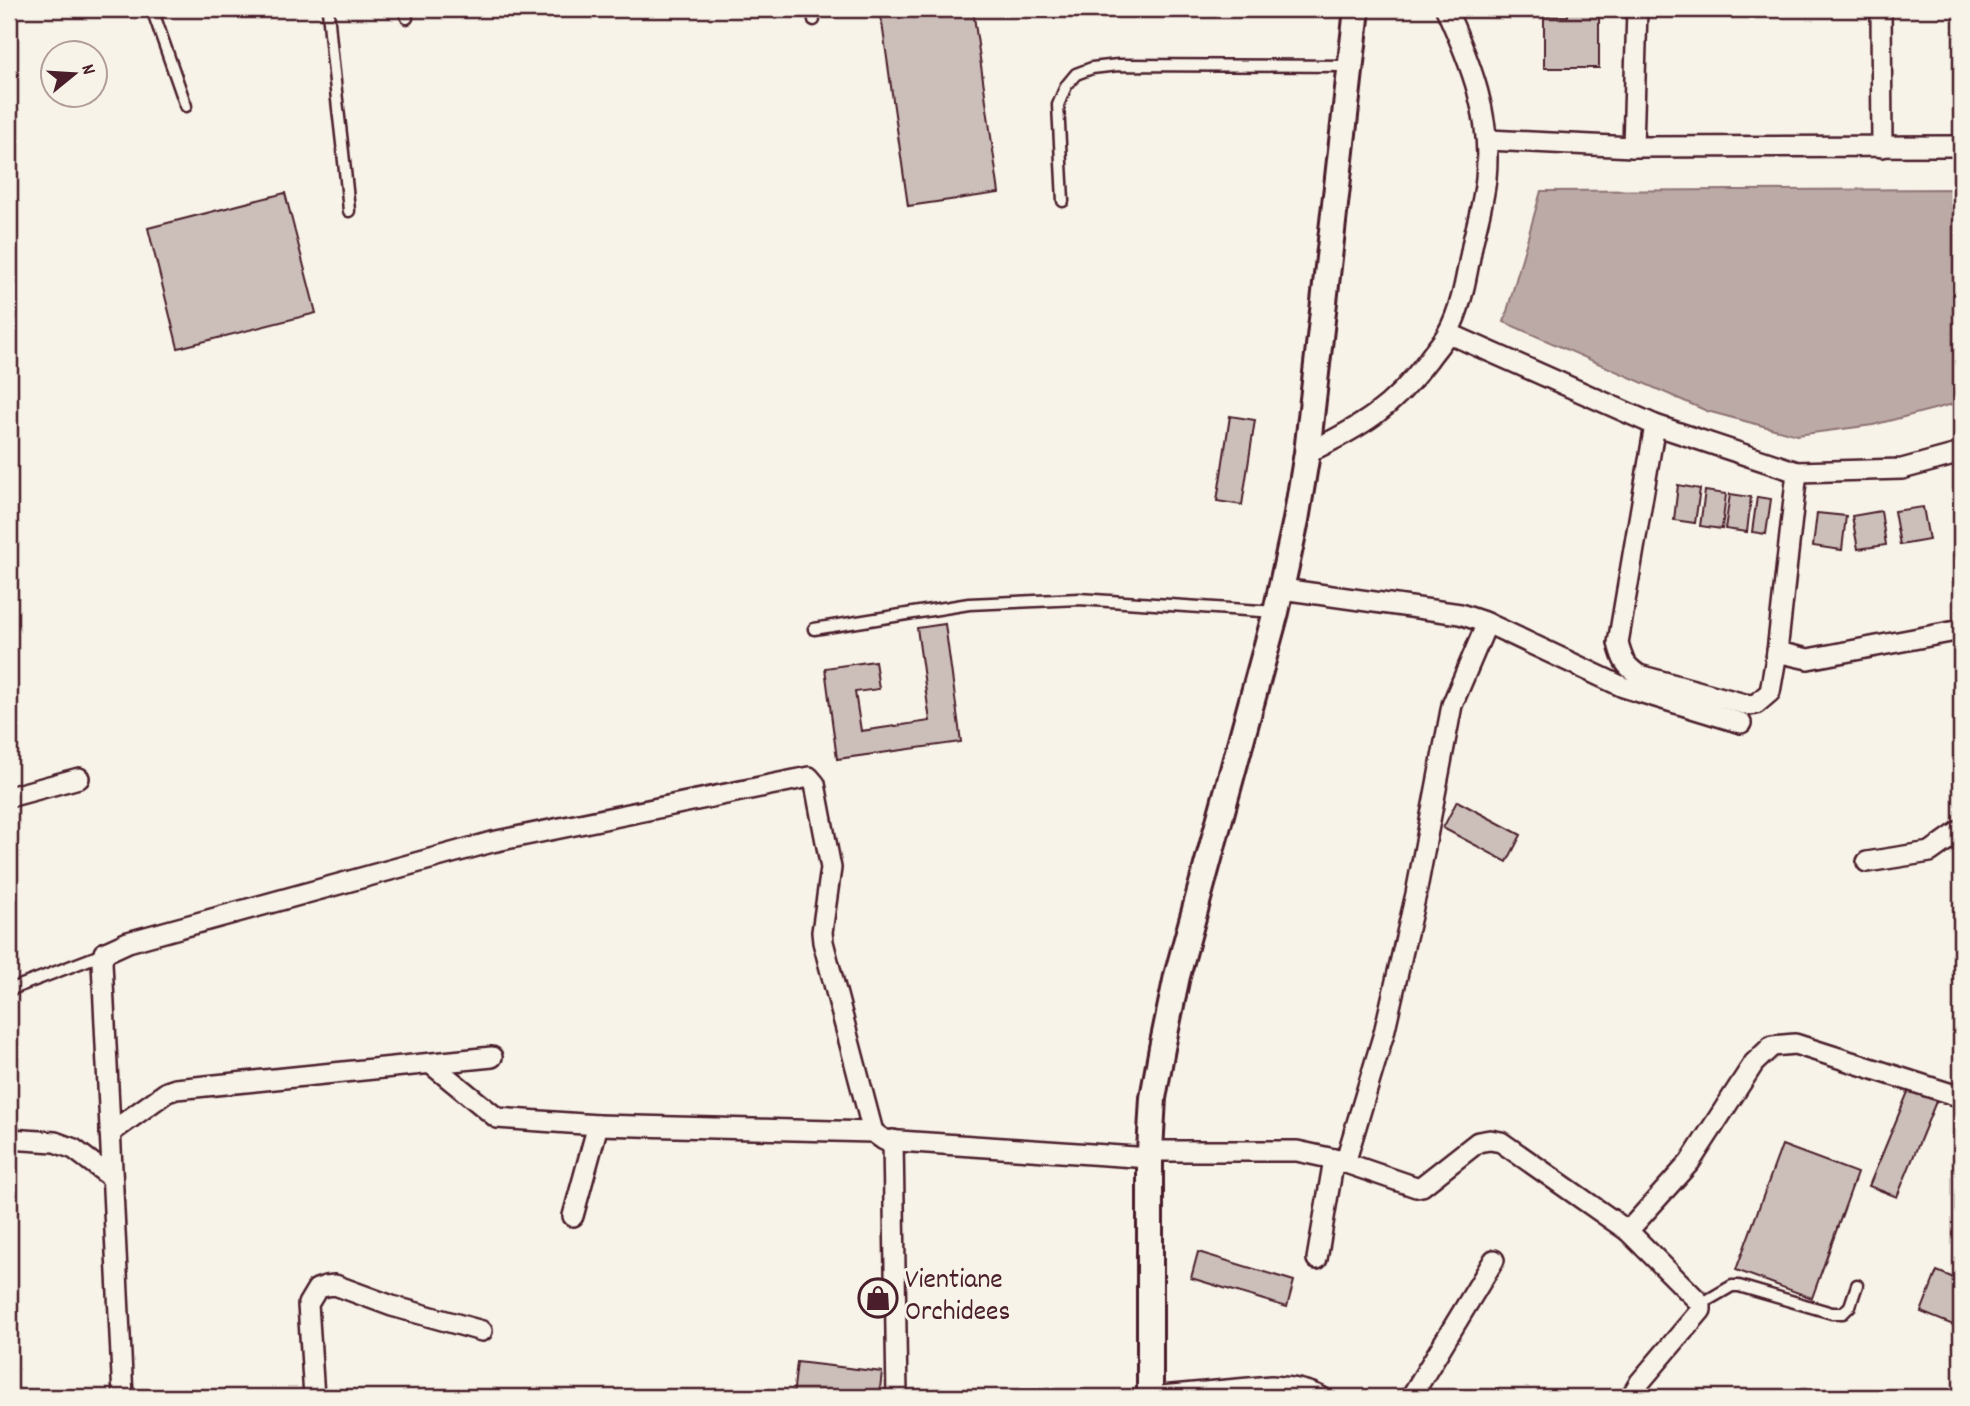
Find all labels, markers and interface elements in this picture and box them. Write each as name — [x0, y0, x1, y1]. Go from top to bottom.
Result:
north arrow — [38, 38, 108, 108]
text: N — [73, 61, 101, 78]
place label: Vientiane Orchidees — [905, 1262, 1010, 1334]
shop icon: Vientiane Orchidees — [857, 1277, 899, 1319]

